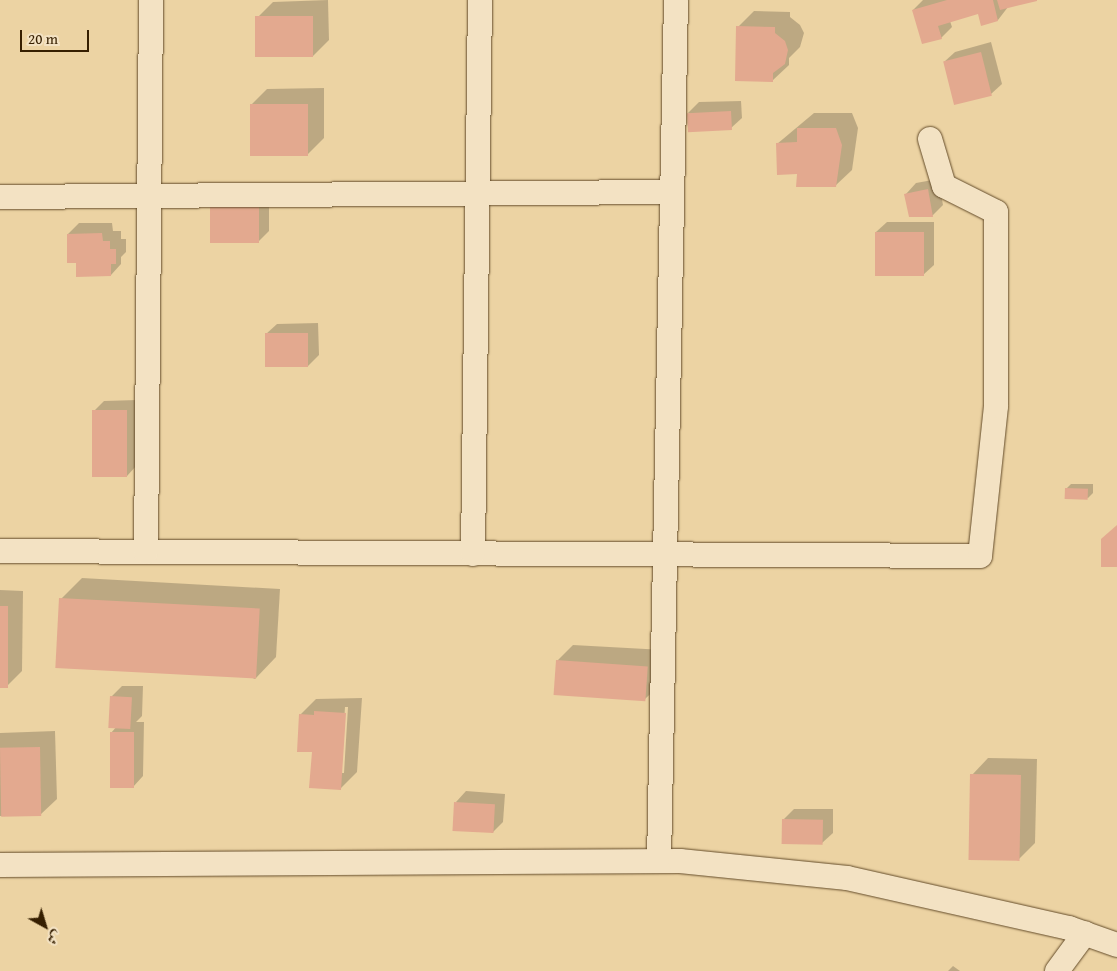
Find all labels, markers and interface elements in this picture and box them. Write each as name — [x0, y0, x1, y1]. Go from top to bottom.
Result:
scale bar — [22, 20, 91, 52]
text: 20 m — [28, 28, 58, 49]
north arrow — [20, 901, 70, 951]
text: ش — [43, 926, 66, 950]

